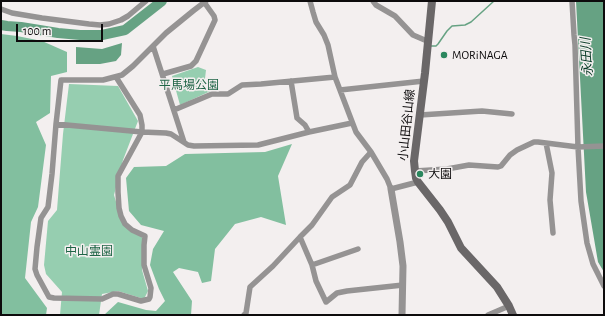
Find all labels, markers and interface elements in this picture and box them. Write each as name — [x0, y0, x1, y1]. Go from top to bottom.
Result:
scale bar — [18, 16, 105, 42]
text: 100 m — [23, 25, 51, 37]
water label: 永田川 — [578, 37, 596, 77]
place label: MORiNAGA — [452, 48, 508, 62]
marker: MORiNAGA — [439, 50, 449, 60]
park label: 平馬場公園 — [159, 78, 219, 92]
street label: 小山田谷山線 — [396, 88, 418, 162]
place label: 大園 — [428, 167, 452, 181]
marker: 大園 — [415, 169, 425, 179]
park label: 中山霊園 — [65, 244, 113, 258]

